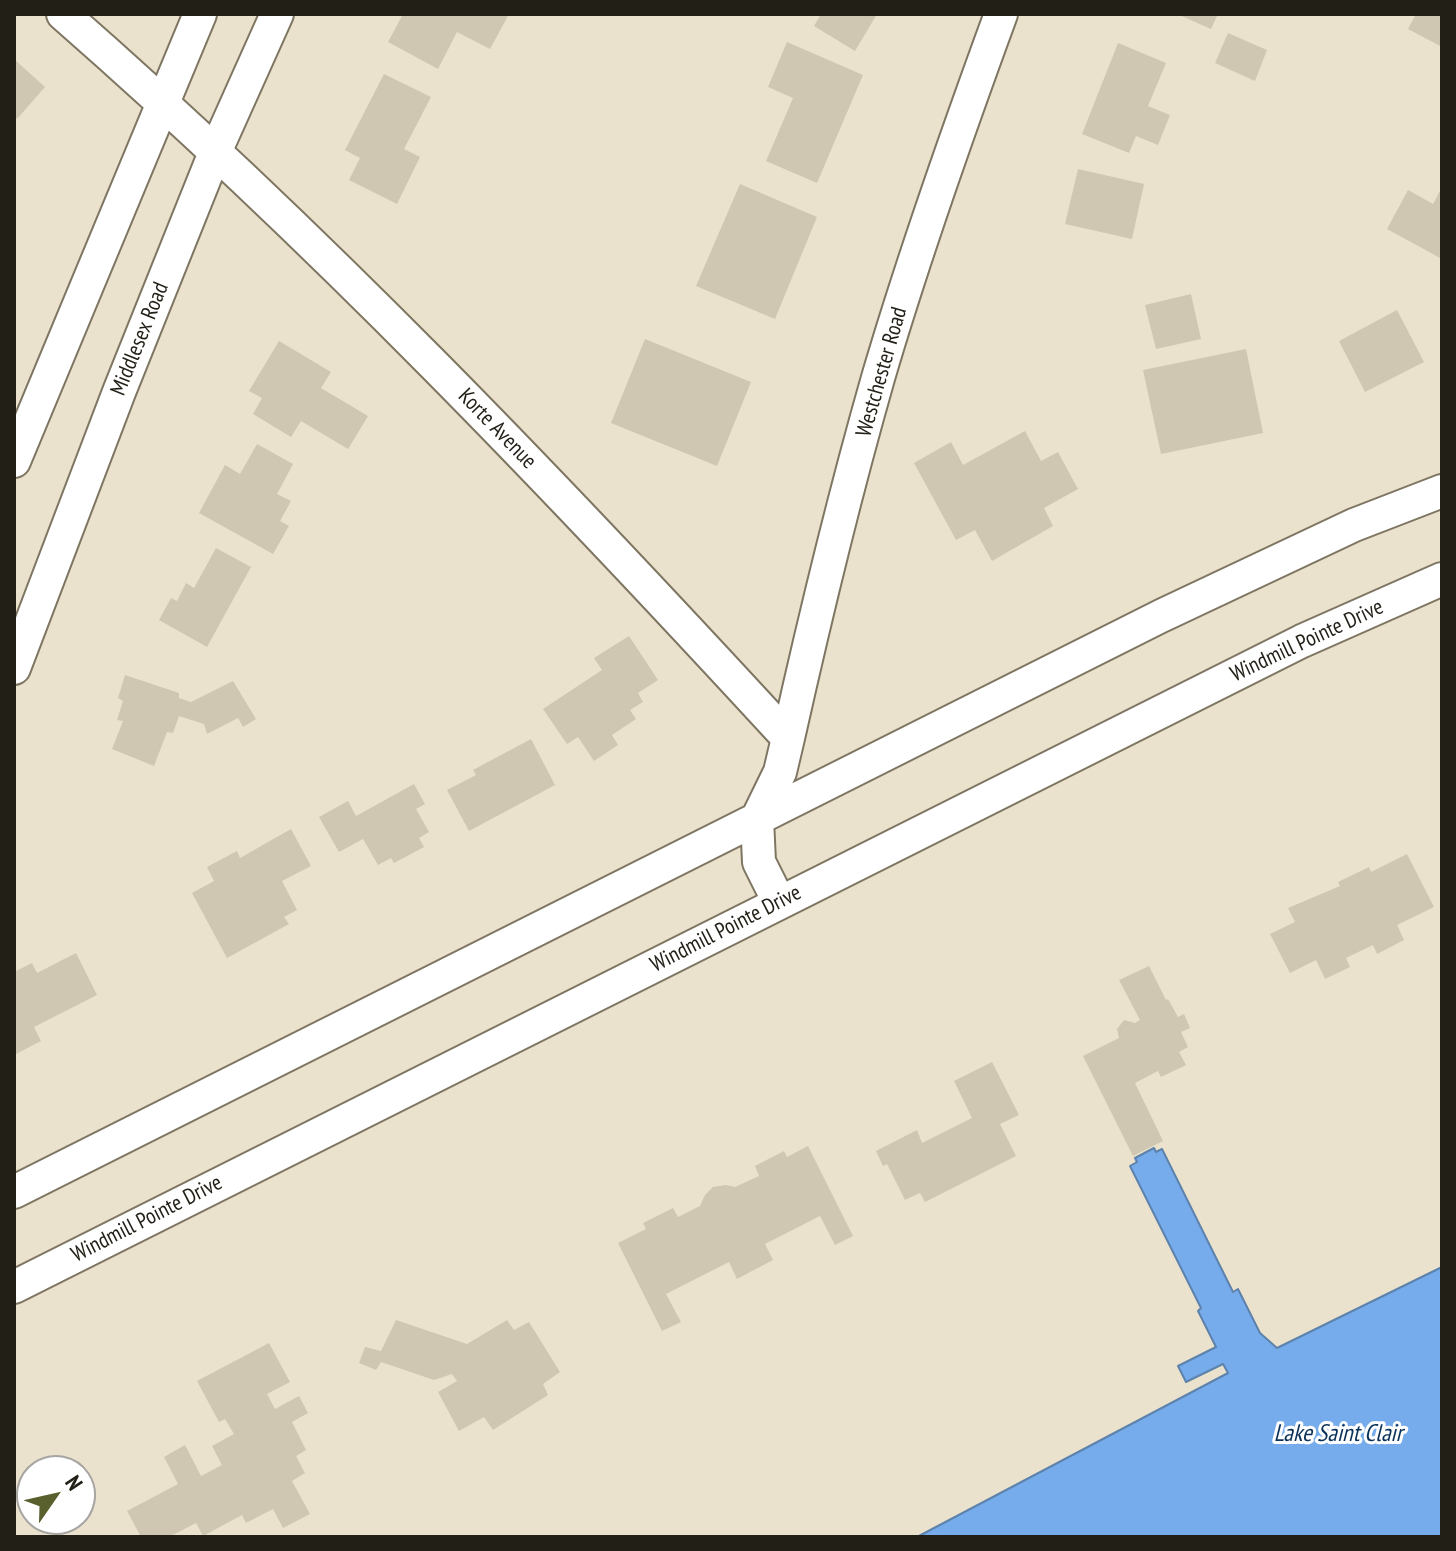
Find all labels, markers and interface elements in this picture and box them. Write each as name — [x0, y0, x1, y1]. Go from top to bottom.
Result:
street label: Middlesex Road — [105, 279, 175, 399]
street label: Westchester Road — [851, 304, 913, 440]
street label: Korte Avenue — [452, 383, 542, 475]
street label: Windmill Pointe Drive — [1226, 594, 1388, 688]
street label: Windmill Pointe Drive — [646, 880, 806, 978]
street label: Windmill Pointe Drive — [67, 1170, 227, 1268]
water label: Lake Saint Clair — [1274, 1420, 1402, 1448]
north arrow — [16, 1455, 96, 1535]
text: N — [59, 1470, 89, 1495]

